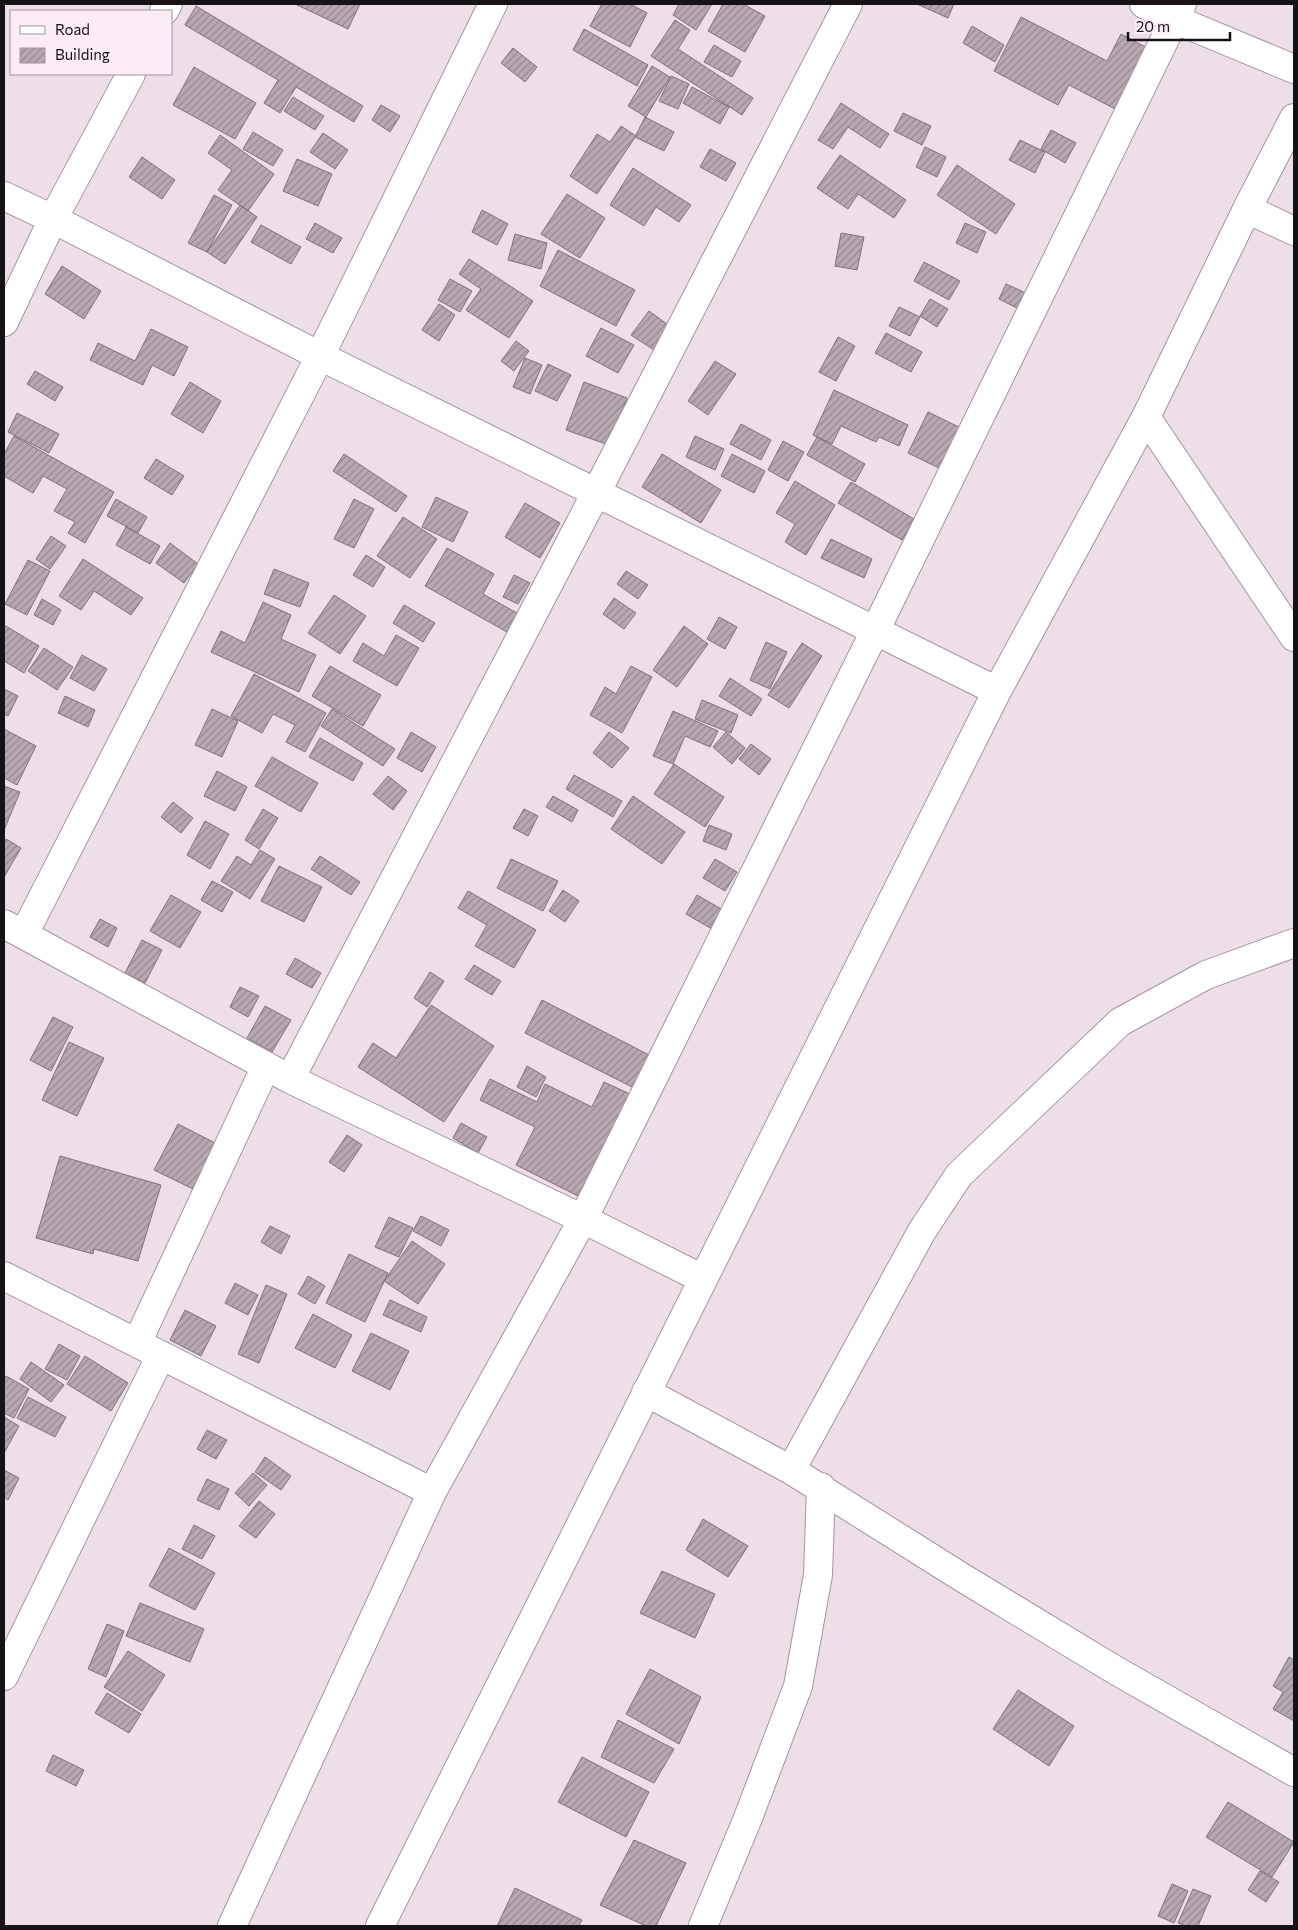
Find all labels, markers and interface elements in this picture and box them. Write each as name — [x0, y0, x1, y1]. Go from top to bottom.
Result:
legend — [10, 10, 172, 75]
scale bar — [1128, 10, 1230, 42]
text: 20 m — [1136, 17, 1170, 35]
text: Road — [55, 20, 90, 38]
text: Building — [55, 45, 110, 63]

